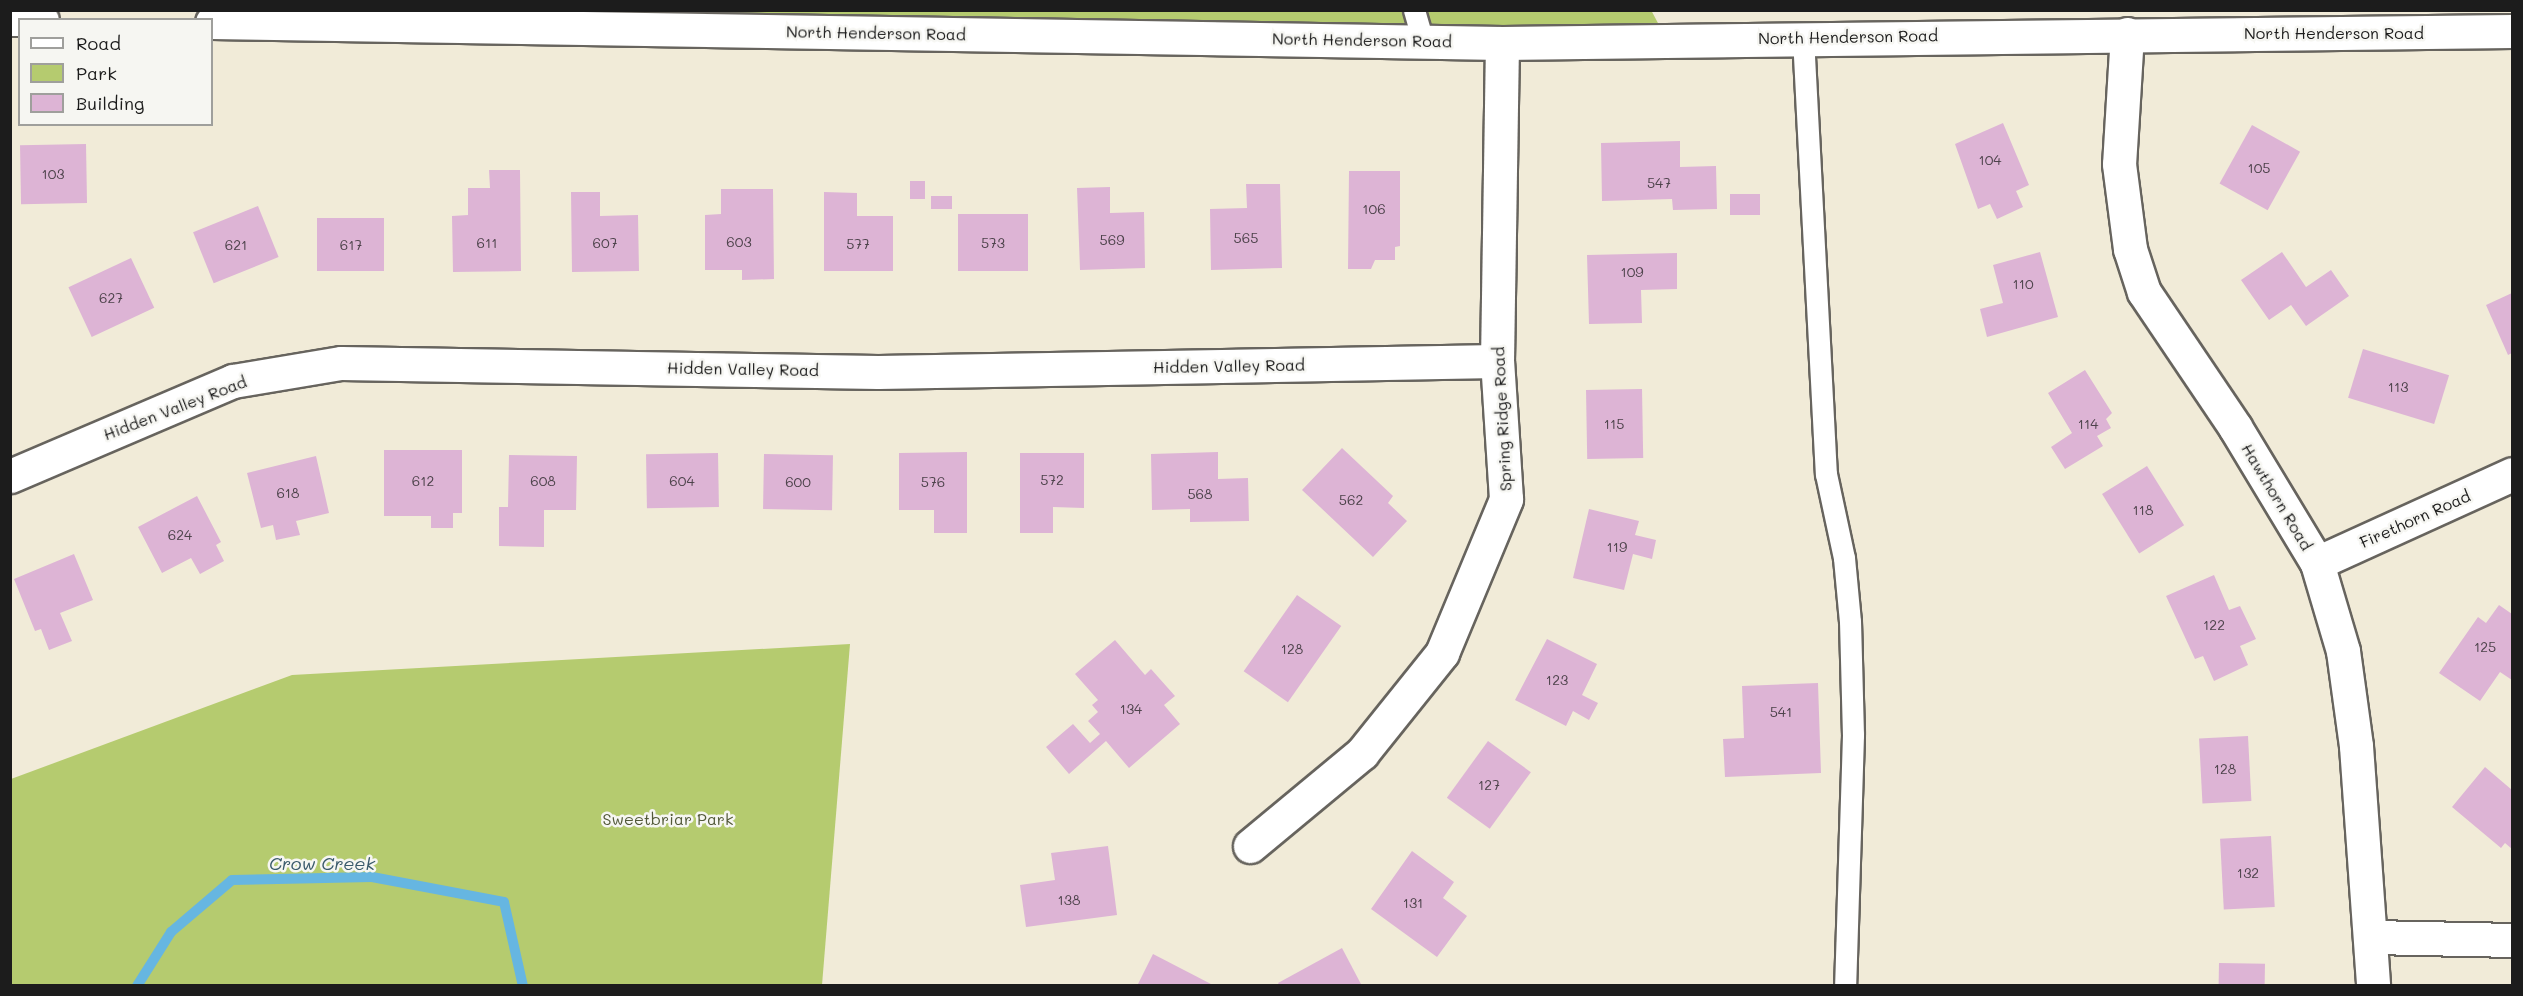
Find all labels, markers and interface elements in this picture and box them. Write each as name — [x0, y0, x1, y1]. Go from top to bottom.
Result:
legend — [18, 18, 213, 126]
street label: North Henderson Road — [786, 22, 966, 44]
street label: North Henderson Road — [2244, 23, 2424, 43]
street label: North Henderson Road — [1758, 26, 1938, 48]
street label: North Henderson Road — [1272, 29, 1452, 51]
text: Road — [76, 31, 121, 55]
text: Park — [76, 61, 117, 85]
text: Building — [76, 91, 144, 115]
house number: 104 — [1978, 152, 2002, 168]
house number: 105 — [2247, 160, 2271, 176]
house number: 103 — [41, 166, 65, 182]
house number: 547 — [1647, 175, 1671, 191]
house number: 106 — [1362, 201, 1386, 217]
house number: 565 — [1234, 230, 1258, 246]
house number: 569 — [1100, 232, 1124, 248]
house number: 603 — [726, 234, 752, 250]
house number: 611 — [477, 235, 497, 251]
house number: 607 — [593, 235, 617, 251]
house number: 573 — [981, 235, 1005, 251]
house number: 577 — [846, 236, 870, 252]
house number: 621 — [225, 237, 247, 253]
house number: 617 — [340, 237, 362, 253]
house number: 109 — [1620, 264, 1644, 280]
house number: 110 — [2012, 276, 2034, 292]
house number: 627 — [99, 290, 123, 306]
street label: Spring Ridge Road — [1489, 346, 1515, 492]
street label: Hidden Valley Road — [1153, 355, 1305, 377]
street label: Hidden Valley Road — [667, 358, 819, 380]
street label: Hidden Valley Road — [101, 372, 249, 444]
house number: 113 — [2388, 379, 2408, 395]
house number: 115 — [1604, 416, 1624, 432]
house number: 114 — [2078, 416, 2098, 432]
street label: Hawthorn Road — [2238, 440, 2316, 554]
house number: 572 — [1040, 472, 1064, 488]
house number: 612 — [412, 473, 434, 489]
house number: 608 — [530, 473, 556, 489]
house number: 604 — [669, 473, 695, 489]
house number: 600 — [785, 474, 811, 490]
house number: 576 — [921, 474, 945, 490]
house number: 618 — [276, 485, 300, 501]
house number: 568 — [1187, 486, 1213, 502]
street label: Firethorn Road — [2357, 486, 2473, 552]
house number: 562 — [1339, 492, 1363, 508]
house number: 118 — [2133, 502, 2153, 518]
house number: 624 — [168, 527, 192, 543]
house number: 119 — [1607, 539, 1627, 555]
house number: 122 — [2203, 617, 2225, 633]
house number: 125 — [2474, 639, 2496, 655]
house number: 128 — [1281, 641, 1303, 657]
house number: 123 — [1546, 672, 1568, 688]
house number: 134 — [1120, 701, 1142, 717]
house number: 541 — [1770, 704, 1792, 720]
house number: 128 — [2214, 761, 2236, 777]
house number: 127 — [1478, 777, 1500, 793]
park label: Sweetbriar Park — [603, 809, 733, 829]
water label: Crow Creek — [269, 852, 375, 874]
house number: 132 — [2237, 865, 2259, 881]
house number: 138 — [1058, 892, 1080, 908]
house number: 131 — [1403, 895, 1423, 911]

